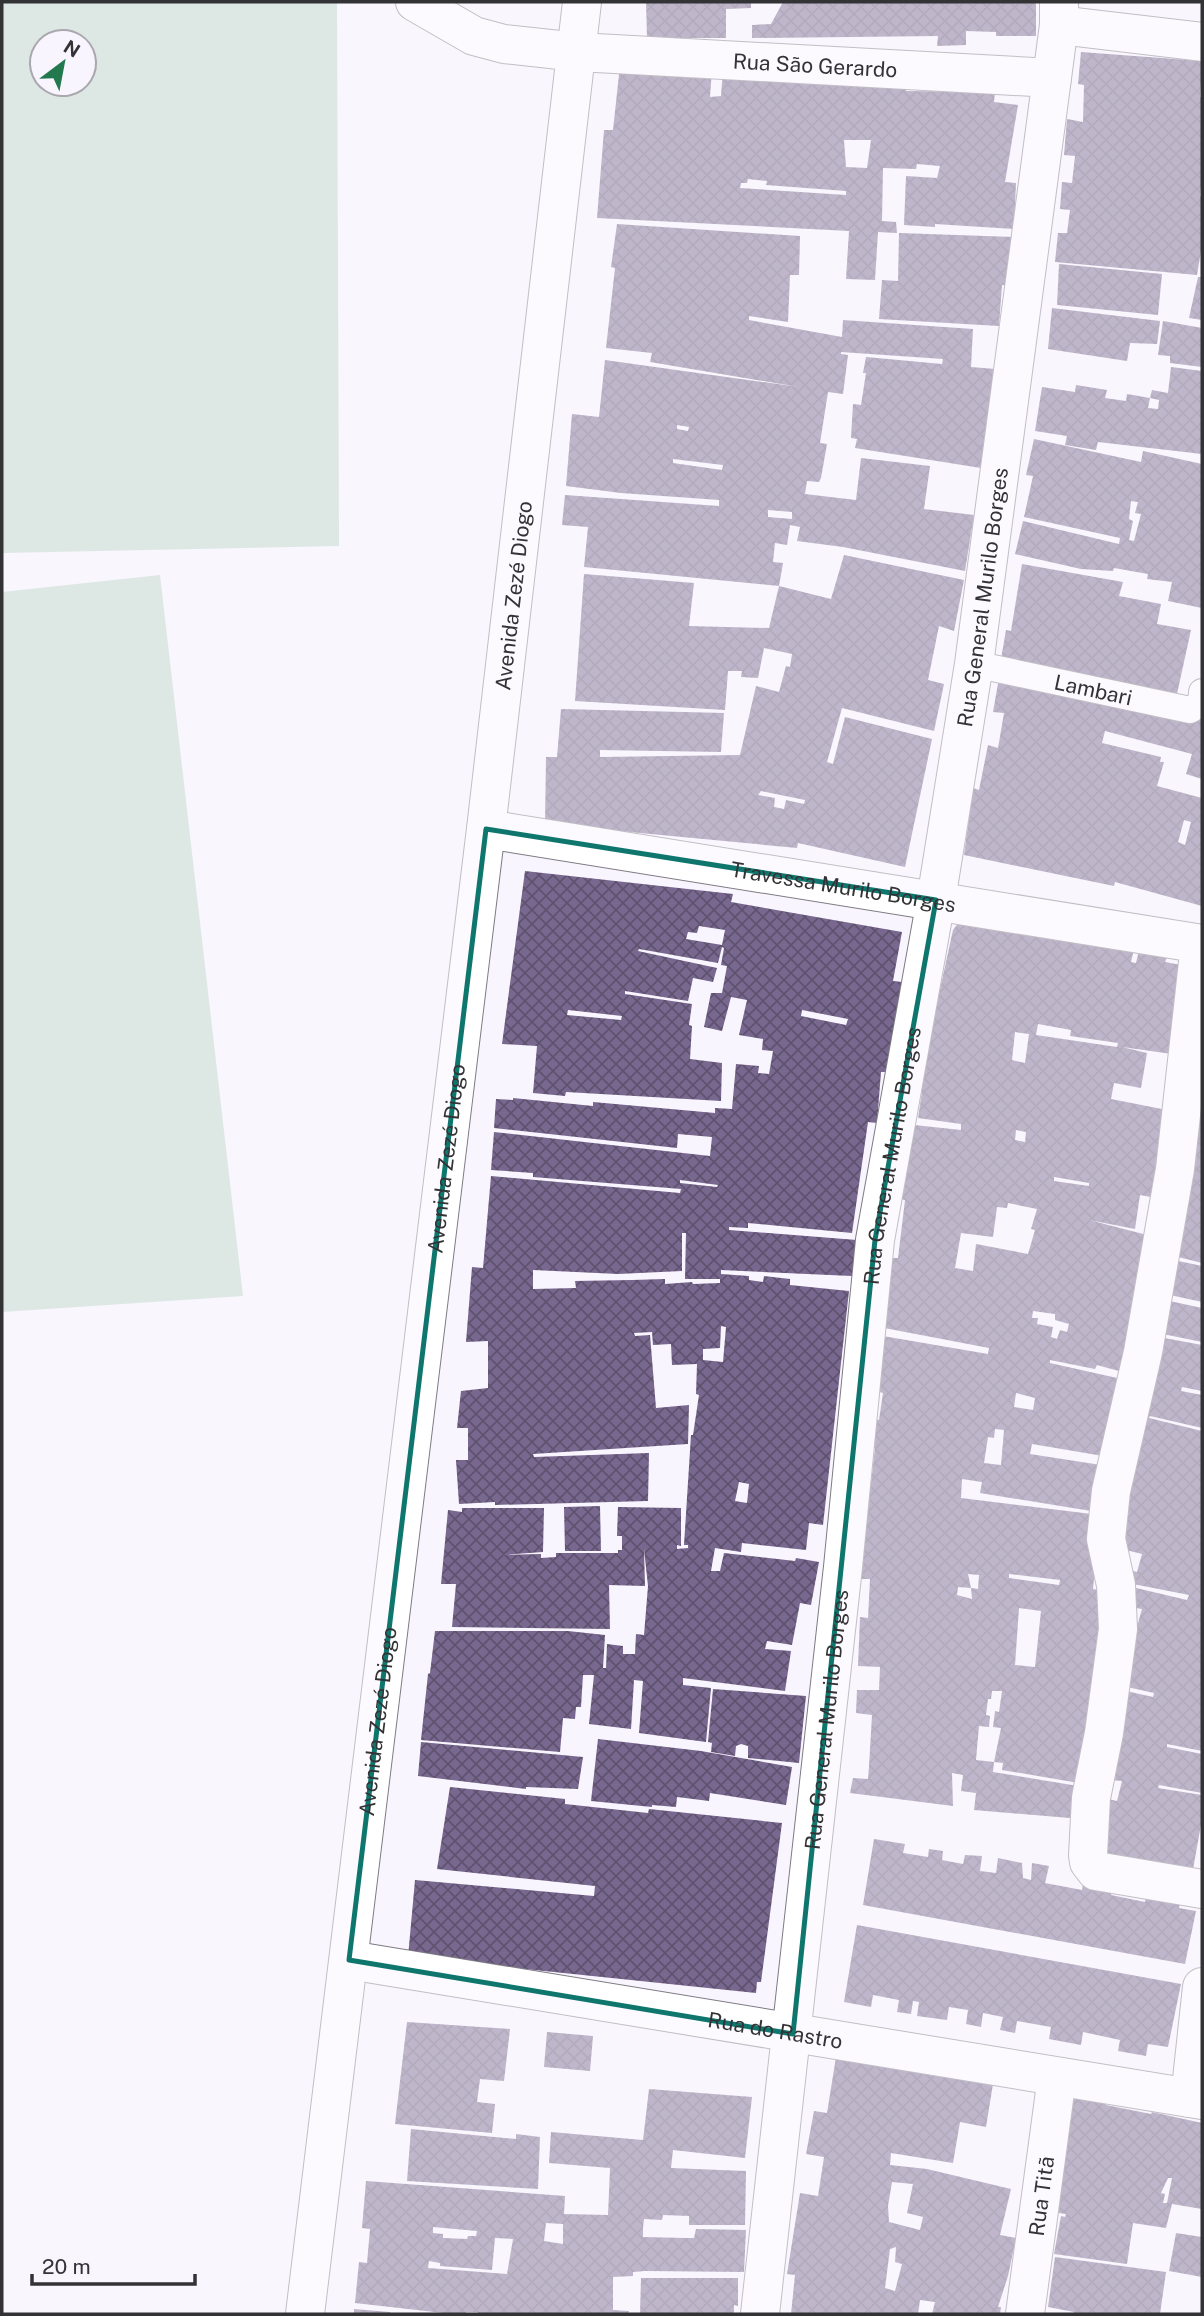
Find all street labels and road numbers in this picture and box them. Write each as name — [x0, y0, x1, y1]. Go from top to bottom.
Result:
street label: Rua São Gerardo — [732, 48, 898, 82]
street label: Rua General Murilo Borges — [952, 466, 1013, 729]
street label: Avenida Zezé Diogo — [490, 500, 536, 692]
street label: Lambari — [1052, 669, 1135, 710]
street label: Travessa Murilo Borges — [729, 856, 958, 917]
street label: Rua General Murilo Borges — [858, 1025, 926, 1286]
street label: Avenida Zezé Diogo — [422, 1063, 470, 1255]
street label: Rua General Murilo Borges — [799, 1588, 853, 1851]
street label: Avenida Zezé Diogo — [353, 1625, 401, 1817]
street label: Rua do Rastro — [706, 2007, 844, 2053]
street label: Rua Titã — [1023, 2155, 1059, 2238]

